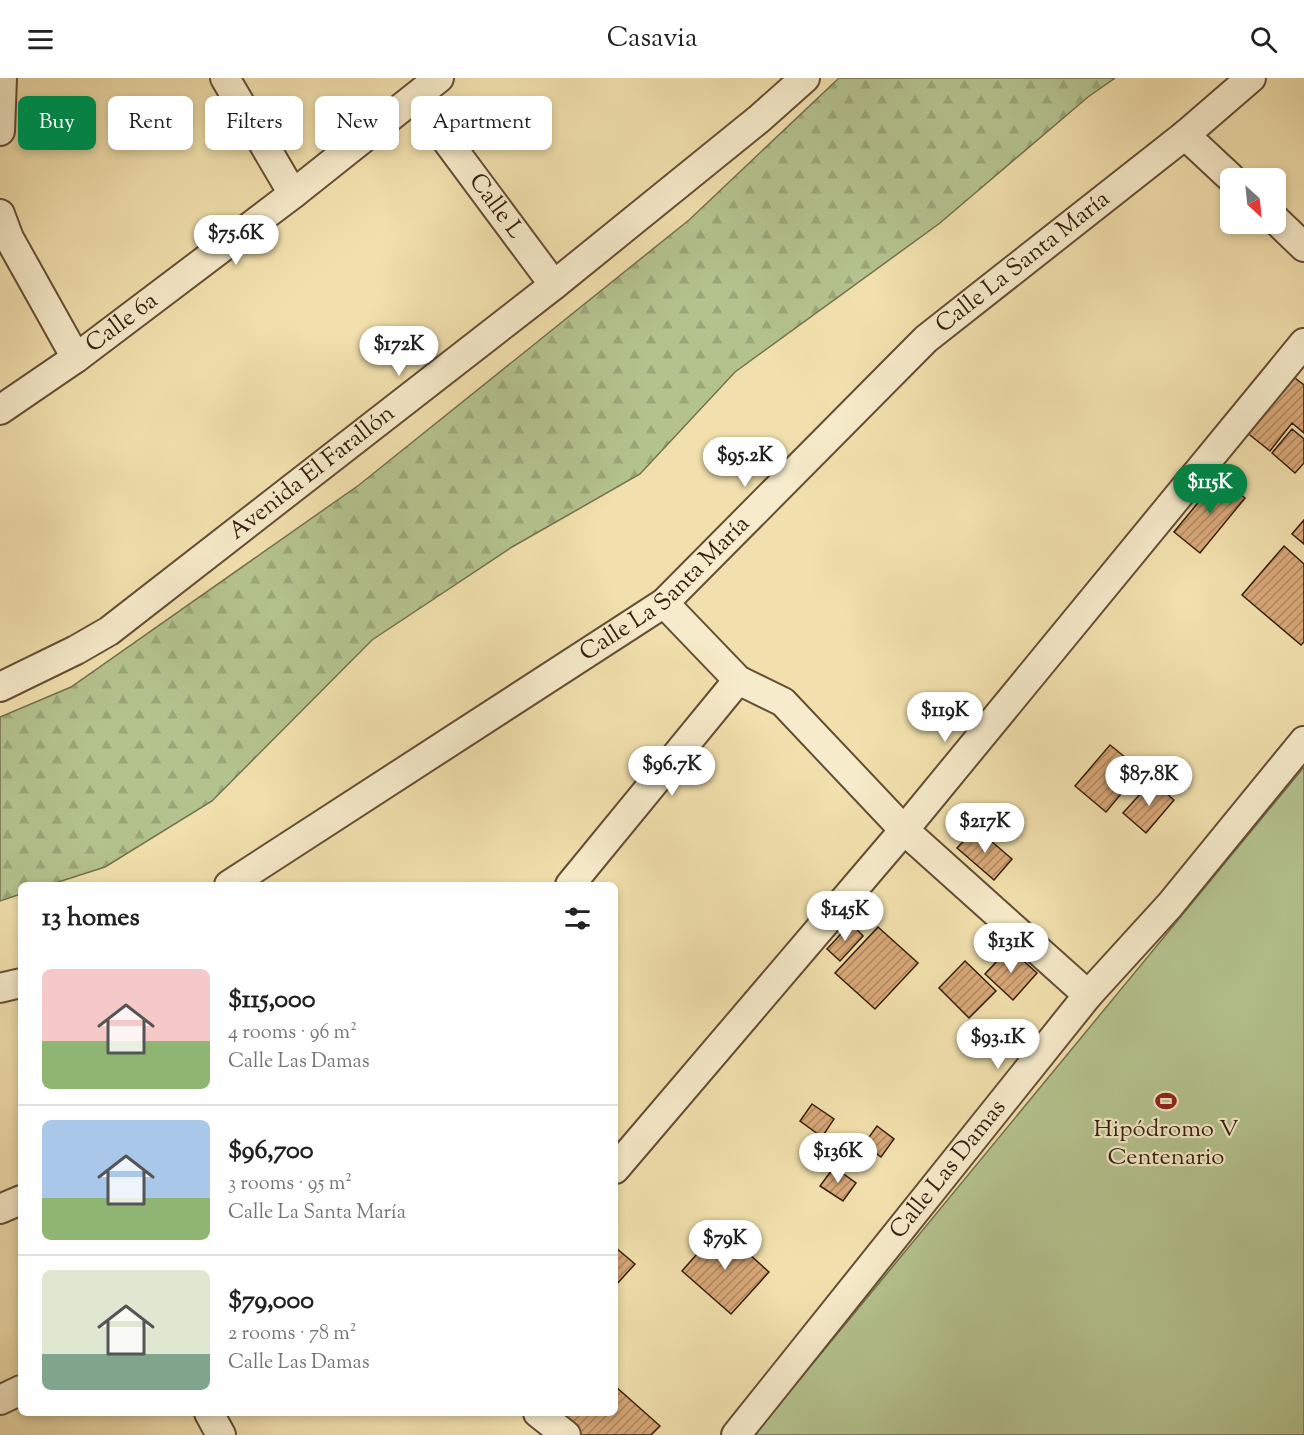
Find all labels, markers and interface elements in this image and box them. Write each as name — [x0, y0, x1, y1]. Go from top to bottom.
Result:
text: Casavia — [607, 20, 697, 59]
icon: menu — [24, 23, 57, 56]
icon: search — [1247, 23, 1280, 56]
chip: Buy — [18, 96, 96, 150]
chip: Rent — [108, 96, 193, 150]
chip: Filters — [205, 96, 303, 150]
chip: New — [315, 96, 399, 150]
chip: Apartment — [411, 96, 552, 150]
street label: Calle L — [460, 166, 531, 246]
north arrow — [1220, 168, 1286, 234]
map controls — [1220, 168, 1286, 234]
street label: Calle La Santa María — [929, 183, 1118, 342]
pin: $75.6K — [187, 215, 285, 266]
text: $75.6K — [208, 220, 264, 249]
street label: Calle 6a — [79, 285, 165, 362]
pin: $172K — [357, 326, 441, 377]
text: $172K — [373, 331, 425, 360]
street label: Avenida El Farallón — [222, 397, 403, 549]
pin: $95.2K — [696, 437, 794, 488]
text: $95.2K — [717, 442, 773, 471]
pin: $115K — [1168, 464, 1252, 515]
text: $115K — [1187, 469, 1233, 498]
street label: Calle La Santa María — [573, 508, 758, 670]
pin: $119K — [903, 692, 987, 743]
text: $119K — [921, 697, 969, 726]
pin: $96.7K — [623, 746, 721, 797]
text: $96.7K — [642, 751, 702, 780]
pin: $87.8K — [1100, 756, 1198, 807]
text: $87.8K — [1119, 761, 1179, 790]
pin: $217K — [943, 803, 1027, 854]
text: $217K — [959, 808, 1011, 837]
pin: $145K — [803, 891, 887, 942]
text: $145K — [821, 896, 869, 925]
text: 13 homes — [42, 900, 140, 937]
icon: filters — [561, 902, 594, 935]
pin: $131K — [969, 923, 1053, 974]
text: $131K — [988, 928, 1034, 957]
text: $115,000 — [228, 982, 315, 1019]
icon: home — [90, 993, 162, 1065]
text: 4 rooms · 96 m² — [228, 1019, 357, 1048]
pin: $93.1K — [949, 1019, 1047, 1070]
text: $93.1K — [971, 1024, 1025, 1053]
text: Calle Las Damas — [228, 1048, 370, 1077]
sports icon: Hipódromo V Centenario — [1154, 1089, 1178, 1113]
street label: Calle Las Damas — [882, 1092, 1015, 1247]
place label: Hipódromo V Centenario — [1094, 1113, 1238, 1175]
text: $96,700 — [228, 1133, 313, 1170]
pin: $136K — [796, 1133, 880, 1184]
text: $136K — [813, 1138, 863, 1167]
icon: home — [90, 1144, 162, 1216]
text: 3 rooms · 95 m² — [228, 1170, 352, 1199]
text: Calle La Santa María — [228, 1199, 406, 1228]
pin: $79K — [689, 1220, 761, 1271]
text: $79K — [703, 1225, 747, 1254]
text: $79,000 — [228, 1283, 314, 1320]
icon: home — [90, 1294, 162, 1366]
text: 2 rooms · 78 m² — [228, 1320, 357, 1349]
text: Calle Las Damas — [228, 1349, 370, 1378]

